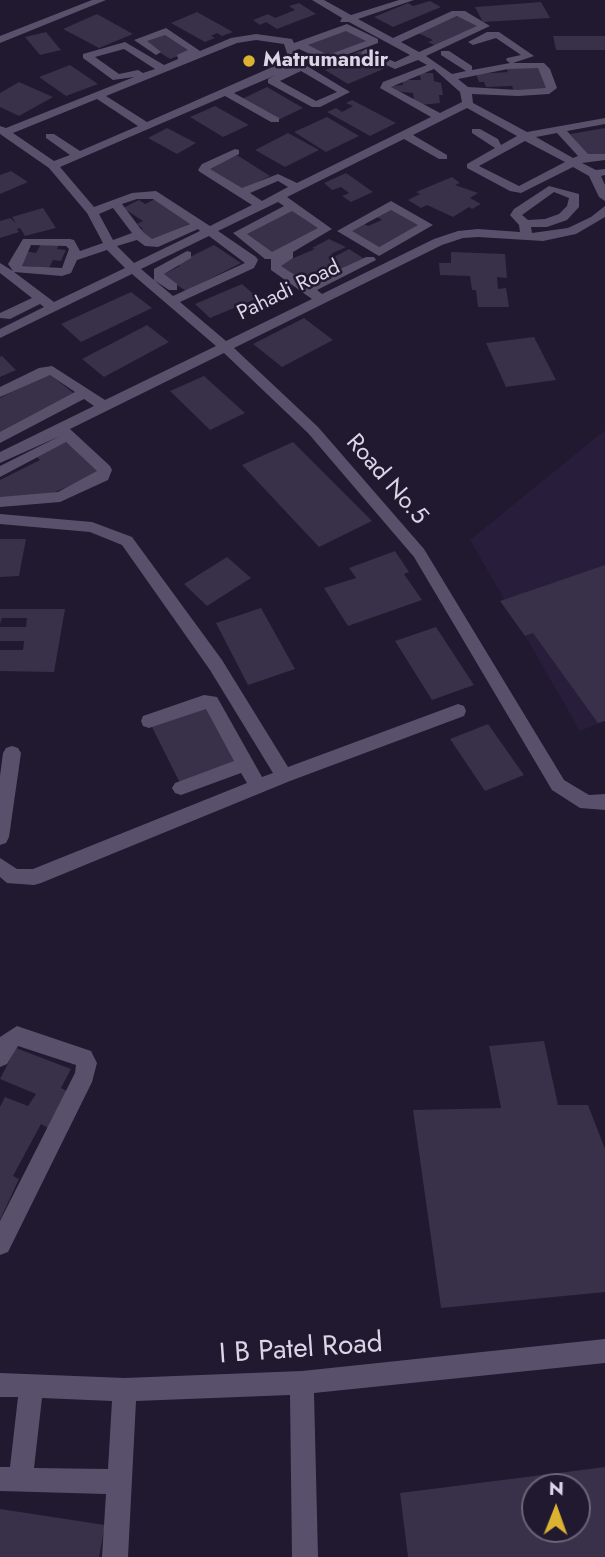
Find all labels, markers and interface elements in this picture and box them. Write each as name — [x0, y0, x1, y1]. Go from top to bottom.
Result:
place label: Matrumandir — [263, 48, 388, 74]
marker: Matrumandir — [241, 53, 257, 69]
street label: Pahadi Road — [234, 255, 344, 327]
street label: Road No.5 — [339, 429, 433, 531]
street label: I B Patel Road — [218, 1328, 384, 1372]
north arrow — [521, 1473, 591, 1543]
text: N — [549, 1475, 564, 1502]

